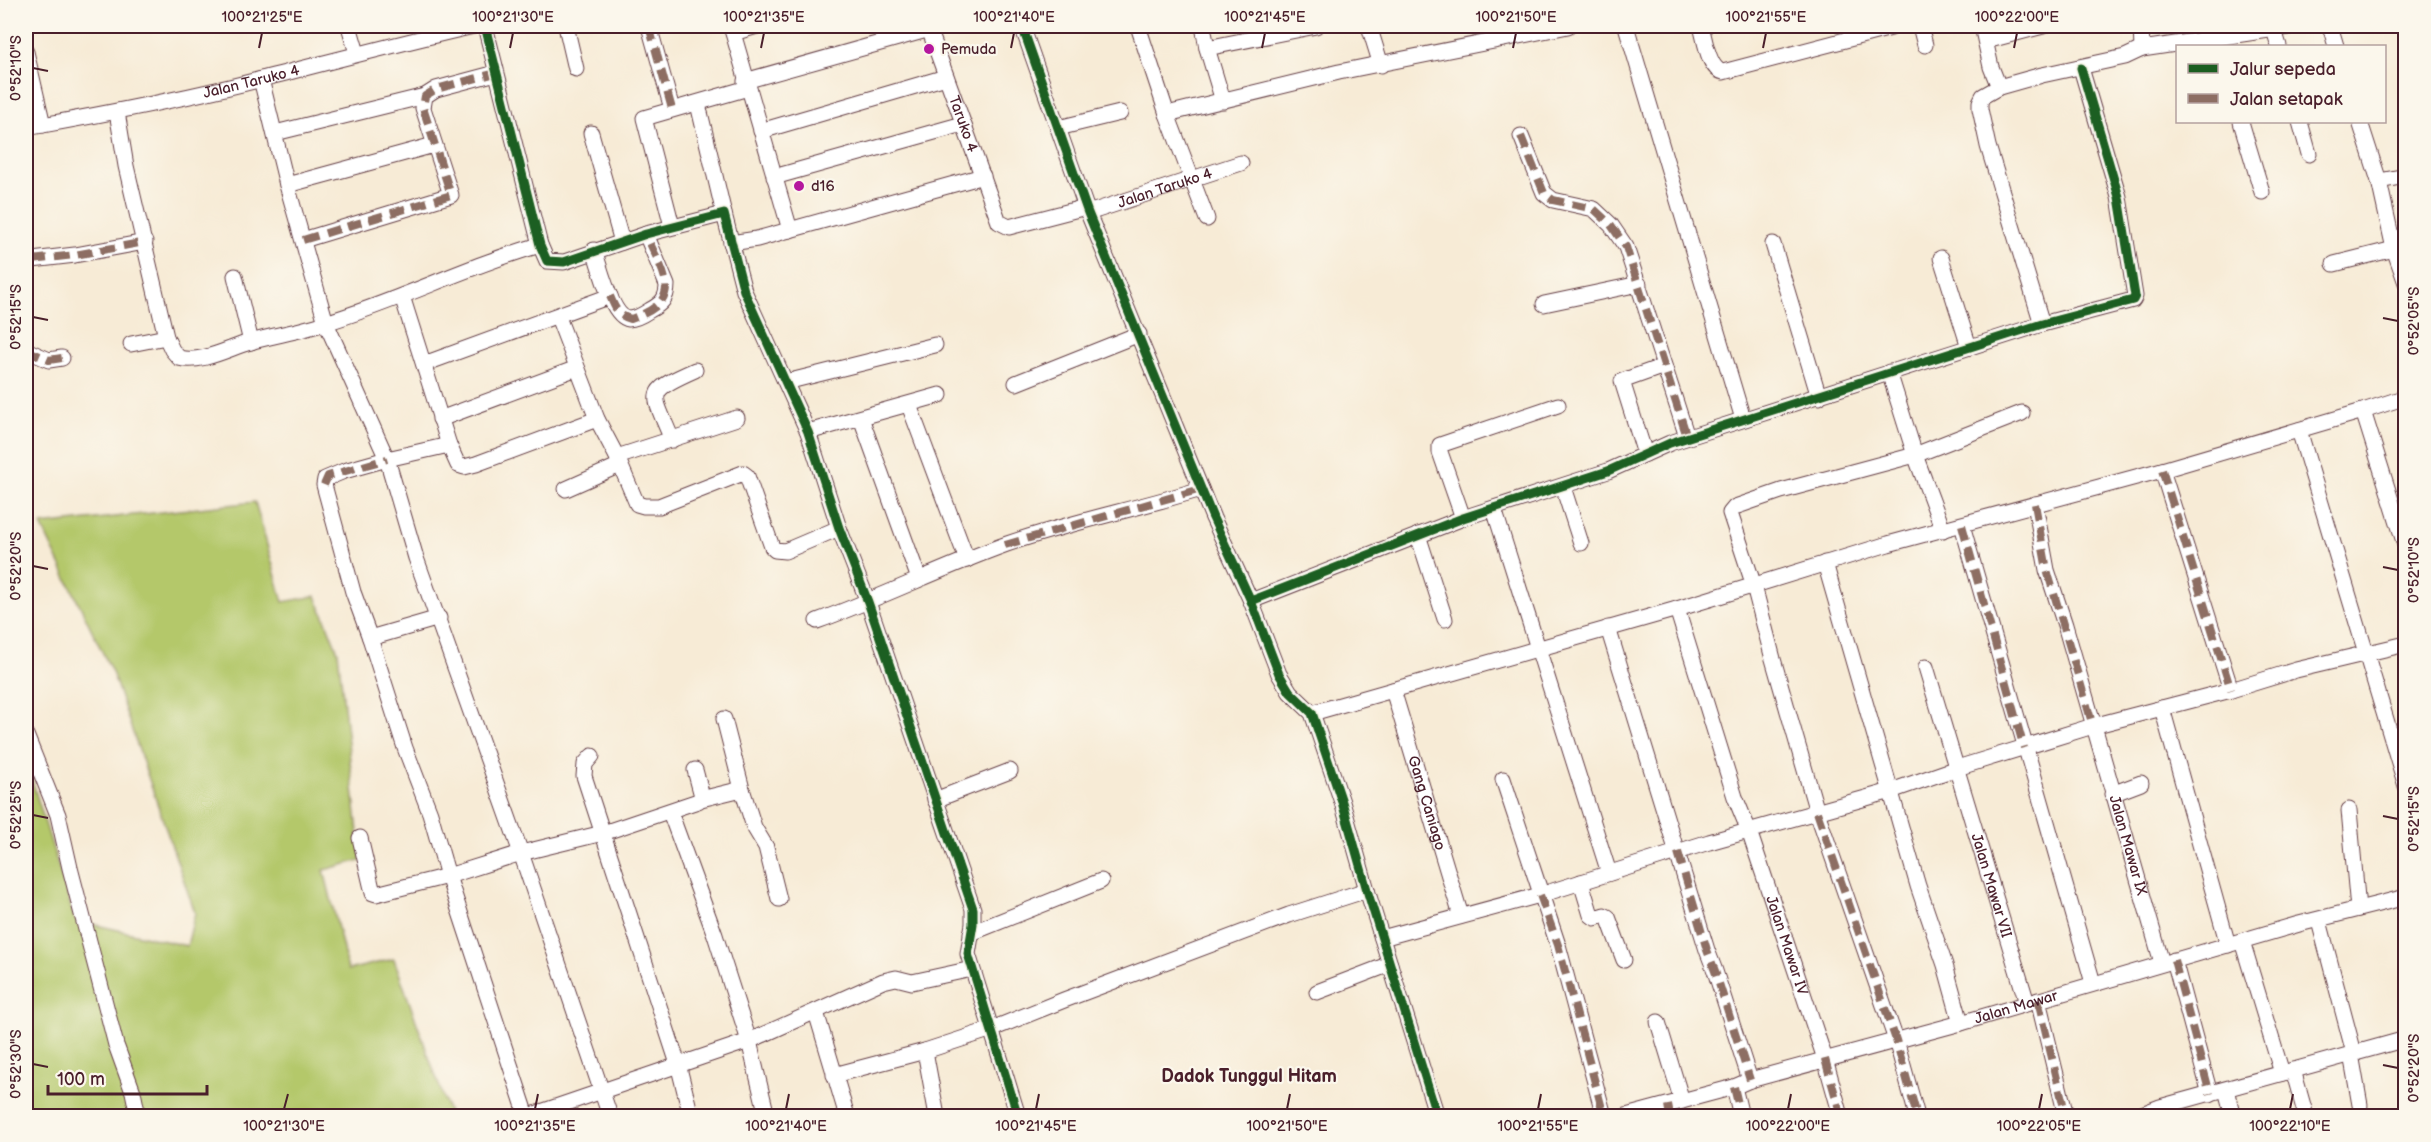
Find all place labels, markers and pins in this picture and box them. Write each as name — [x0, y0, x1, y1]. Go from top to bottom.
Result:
place label: Pemuda — [941, 40, 997, 59]
marker: Pemuda — [922, 42, 936, 56]
place label: d16 — [811, 177, 835, 196]
marker: d16 — [792, 179, 806, 193]

